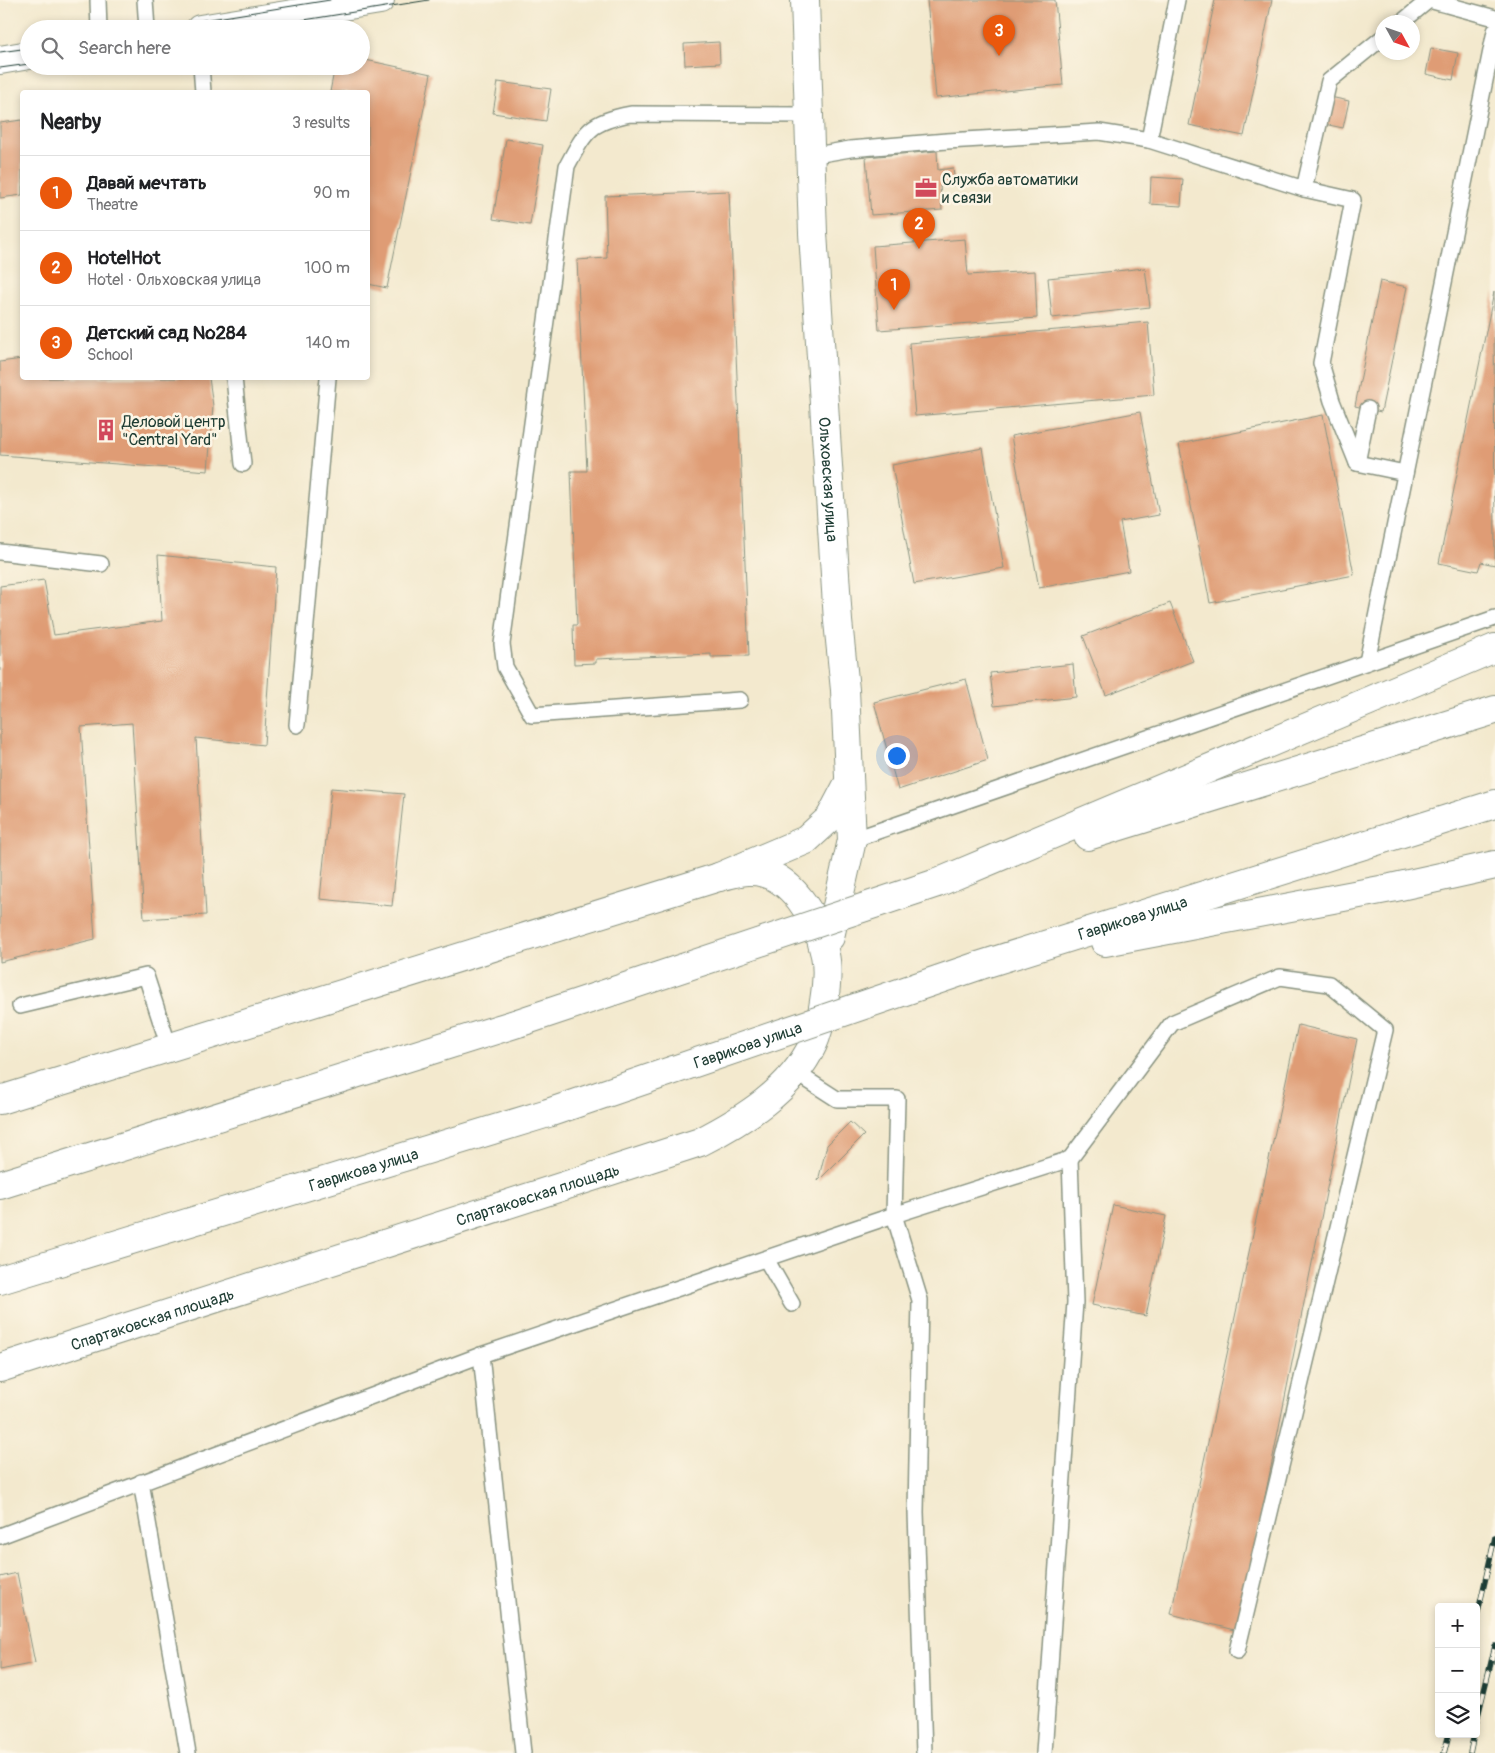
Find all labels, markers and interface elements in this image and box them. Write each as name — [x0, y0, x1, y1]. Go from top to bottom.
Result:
pin: 3 — [983, 15, 1015, 56]
north arrow — [1375, 15, 1420, 60]
search box — [20, 20, 370, 75]
icon: search — [38, 34, 66, 62]
text: Search here — [78, 36, 171, 60]
text: Nearby — [40, 109, 101, 136]
text: 3 results — [292, 113, 350, 133]
place label: Служба автоматики и связи — [942, 170, 1078, 208]
text: Давай мечтать — [87, 171, 207, 195]
office icon: Служба автоматики и связи — [913, 175, 939, 201]
text: 1 — [53, 183, 59, 203]
text: 90 m — [313, 183, 350, 203]
text: Theatre — [87, 195, 138, 215]
pin: 2 — [903, 208, 935, 249]
text: HotelHot — [87, 246, 161, 270]
text: 2 — [52, 258, 60, 278]
text: 100 m — [304, 258, 350, 278]
pin: 1 — [878, 269, 910, 310]
text: Hotel · Ольховская улица — [87, 270, 261, 290]
text: Детский сад №284 — [87, 321, 247, 345]
text: 3 — [52, 333, 60, 353]
text: 140 m — [306, 333, 350, 353]
text: School — [87, 345, 133, 365]
place label: Деловой центр "Central Yard" — [121, 412, 226, 450]
street label: Ольховская улица — [814, 416, 842, 543]
building icon: Деловой центр "Central Yard" — [93, 417, 119, 443]
your location — [884, 743, 910, 769]
street label: Гаврикова улица — [1076, 892, 1190, 945]
street label: Гаврикова улица — [691, 1018, 805, 1073]
street label: Гаврикова улица — [307, 1144, 421, 1196]
street label: Спартаковская площадь — [454, 1160, 622, 1231]
street label: Спартаковская площадь — [68, 1284, 237, 1356]
map controls — [1435, 1603, 1480, 1738]
button: + — [1435, 1603, 1480, 1648]
button: − — [1435, 1648, 1480, 1693]
button: layers — [1435, 1693, 1480, 1738]

